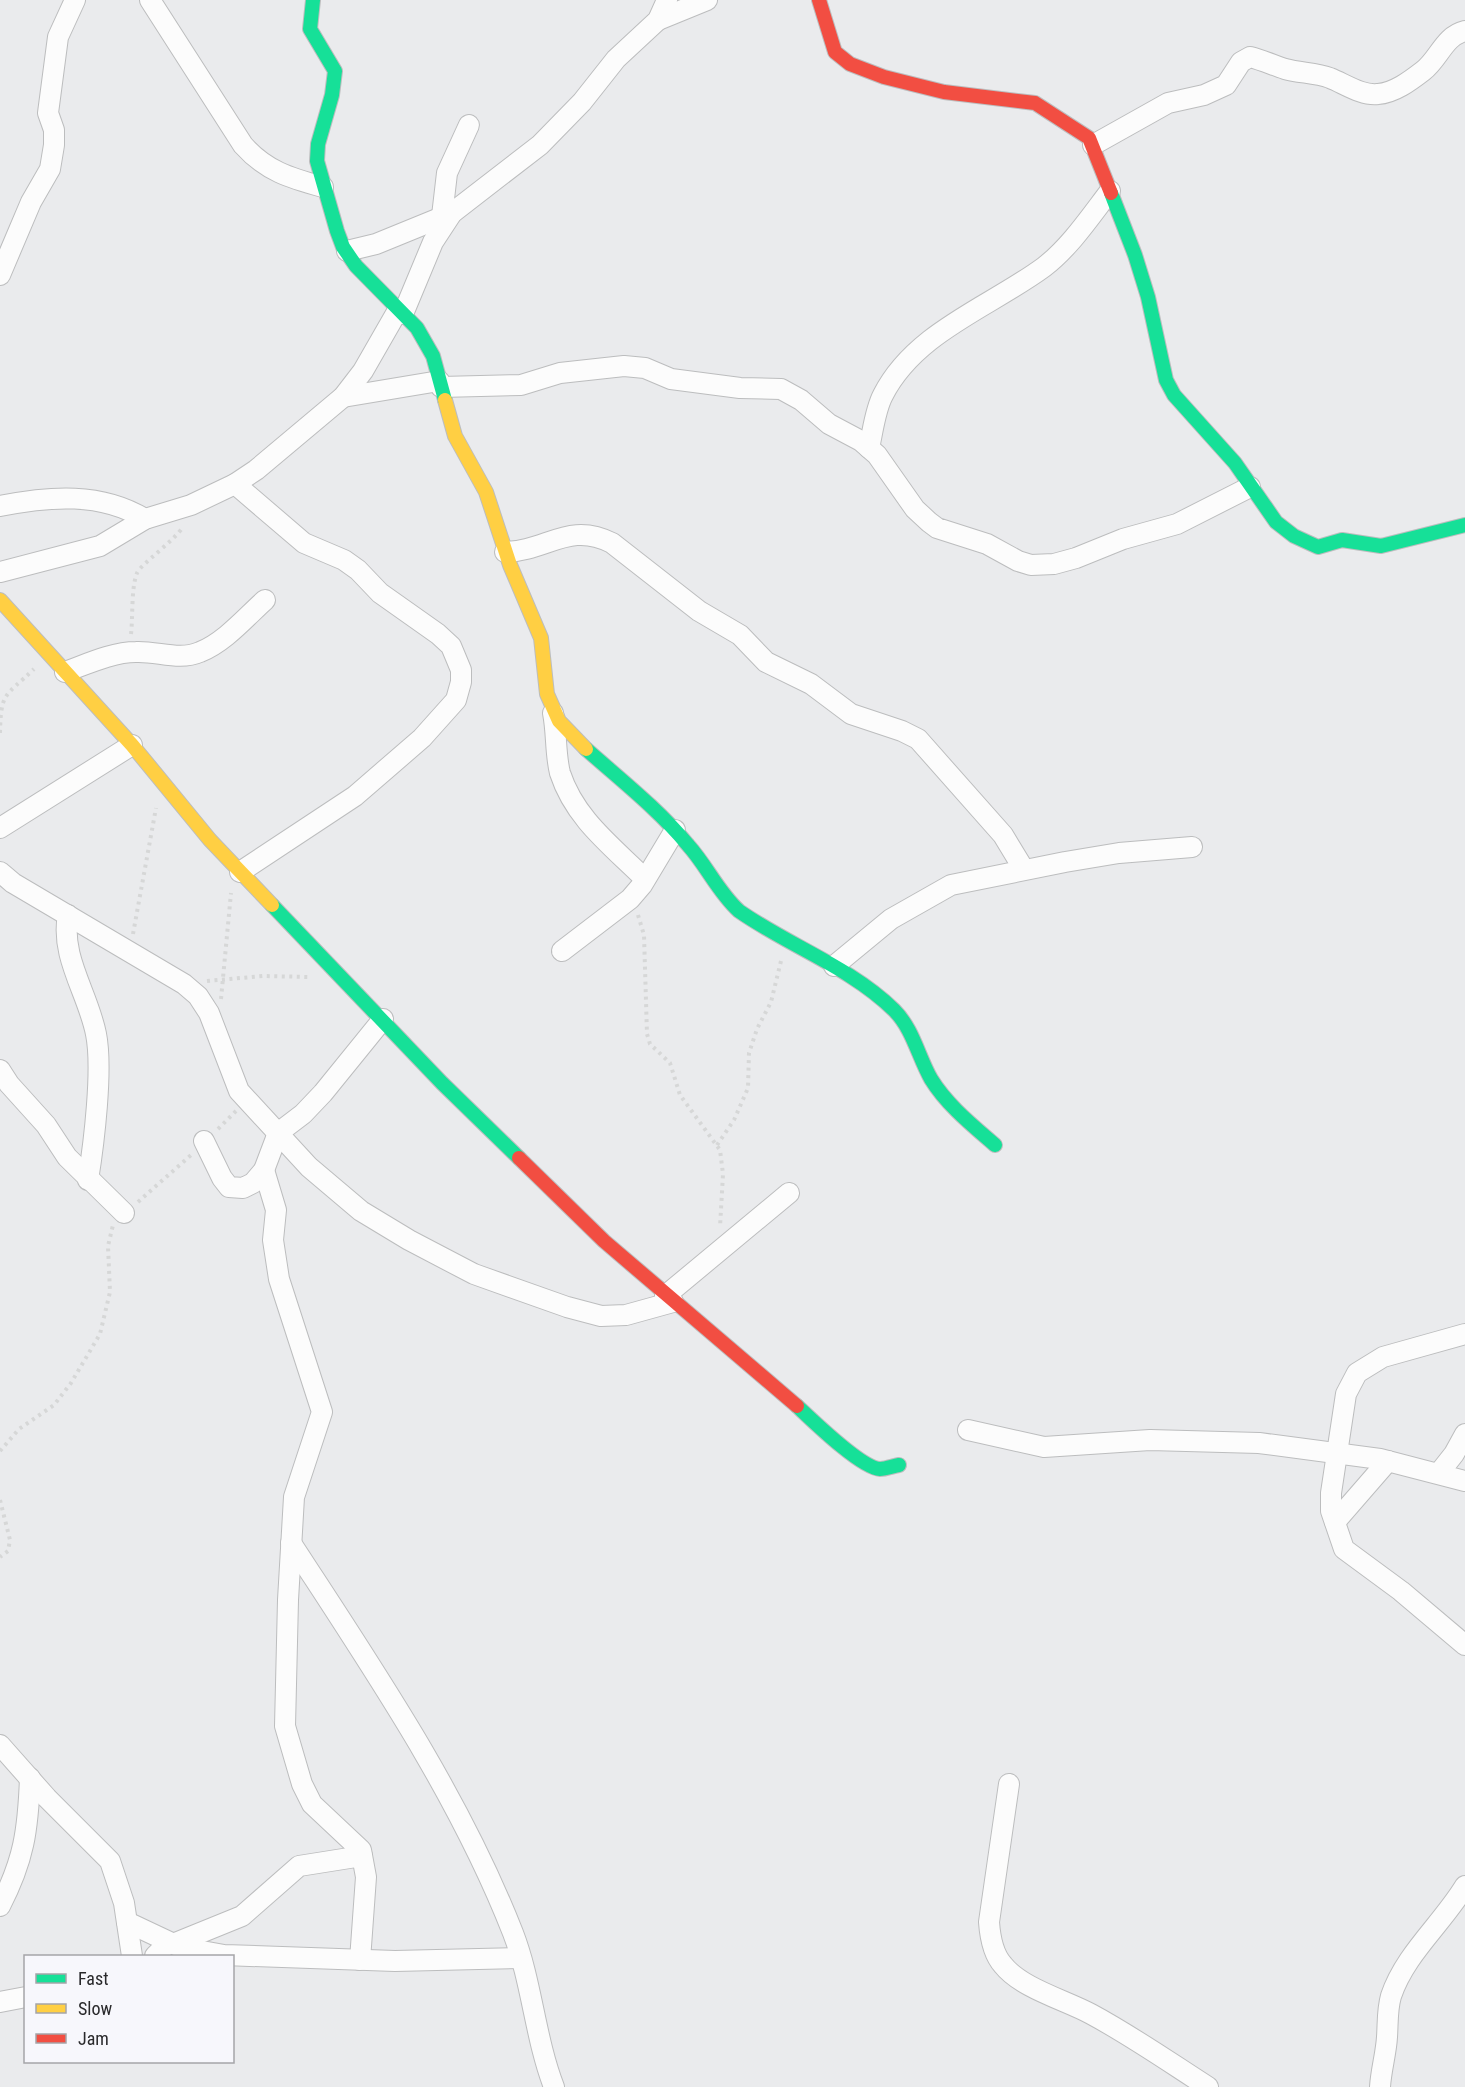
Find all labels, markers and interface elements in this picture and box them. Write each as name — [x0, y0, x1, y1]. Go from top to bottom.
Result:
legend — [24, 1955, 234, 2063]
text: Fast — [78, 1968, 109, 1989]
text: Slow — [78, 1998, 113, 2019]
text: Jam — [78, 2028, 109, 2049]

